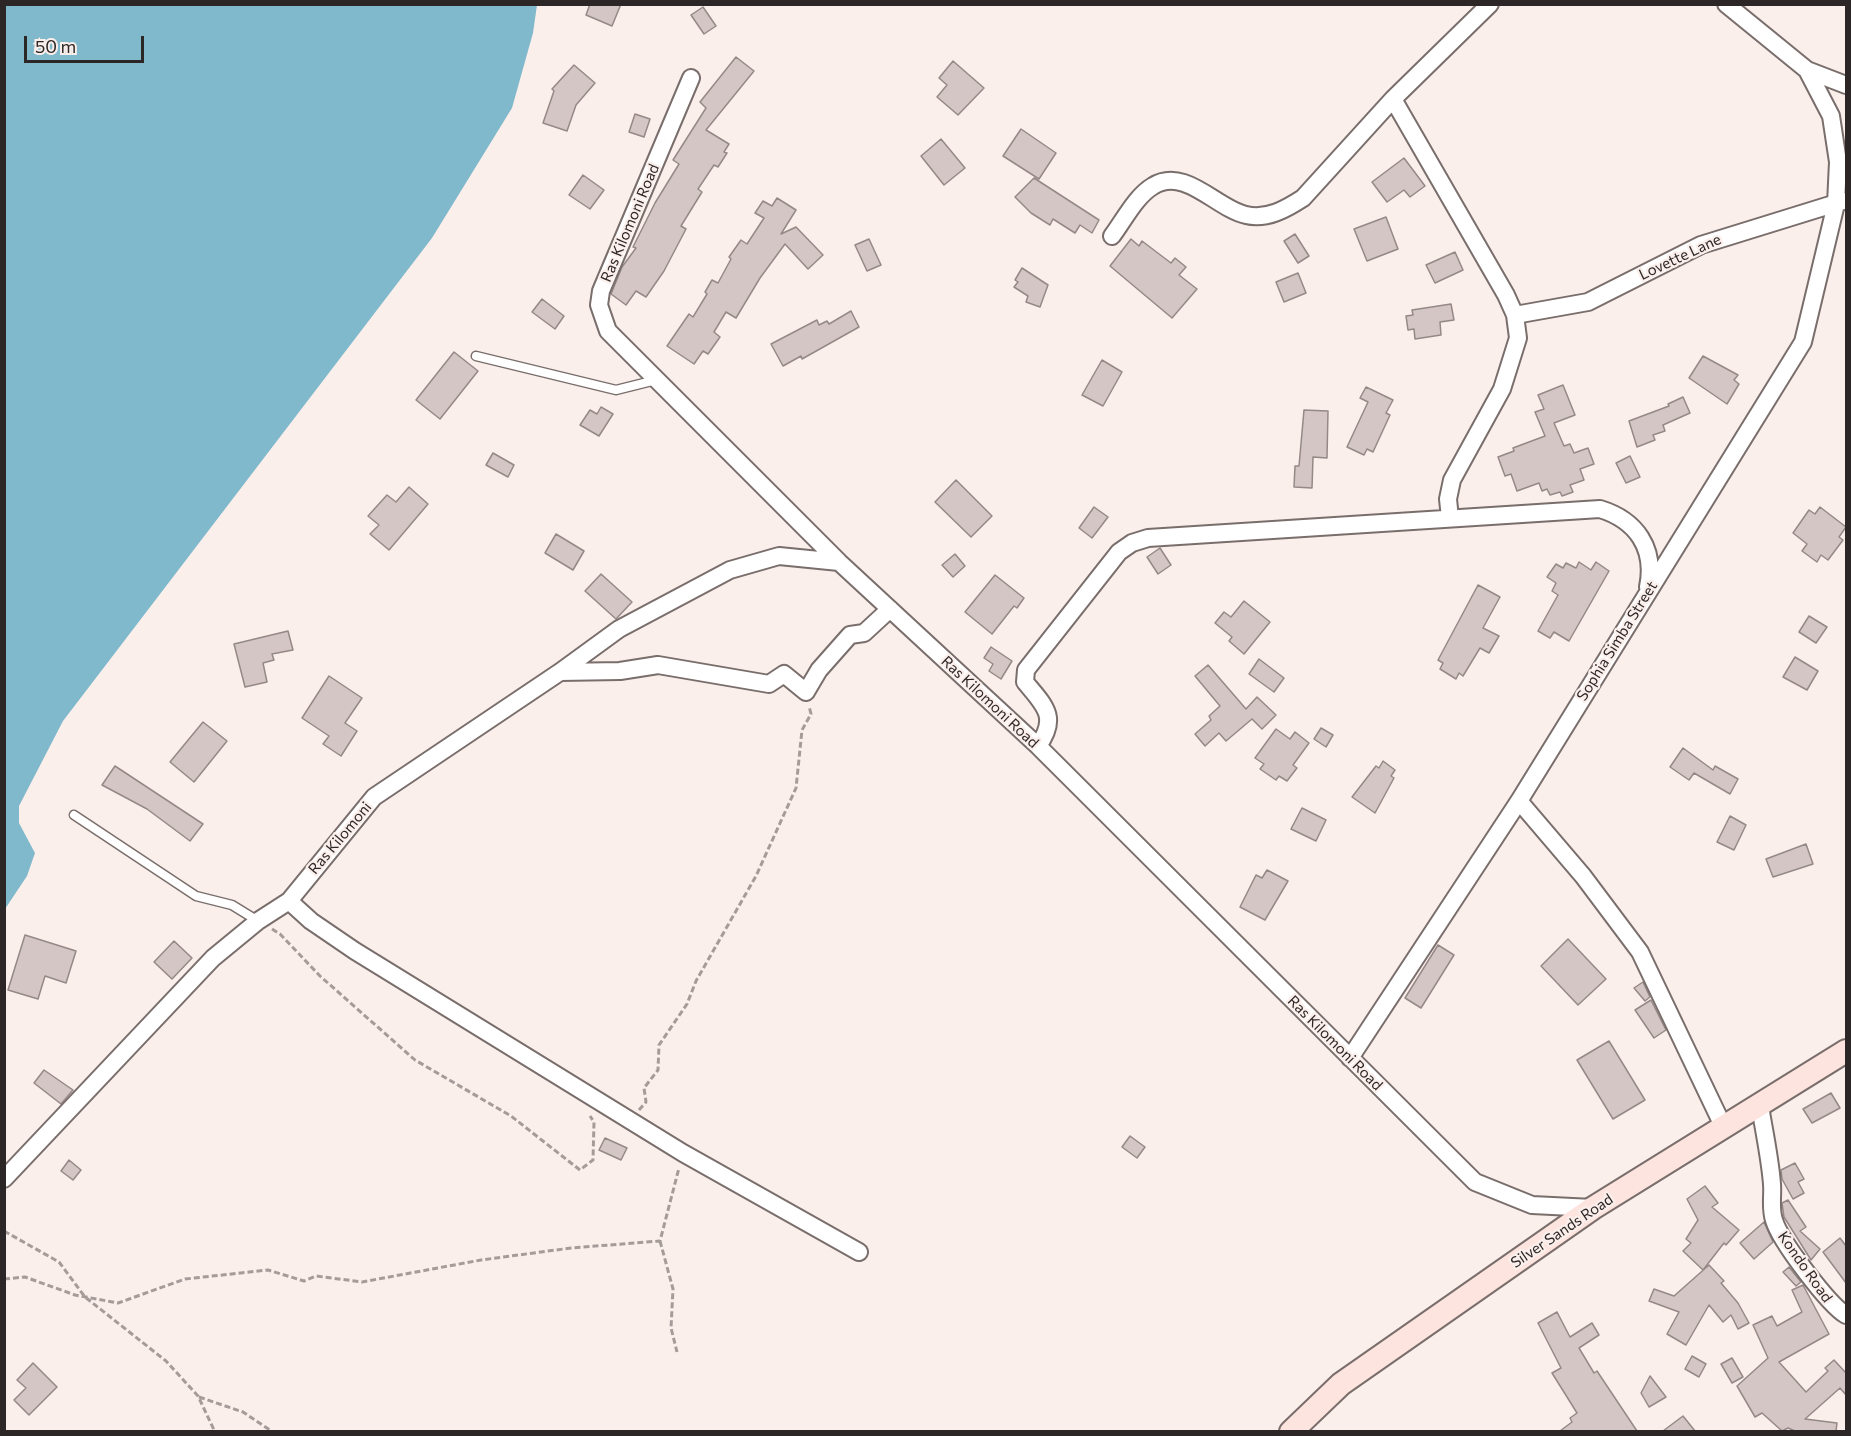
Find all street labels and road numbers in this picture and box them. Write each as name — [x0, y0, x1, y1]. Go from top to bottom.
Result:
street label: Ras Kilomoni Road — [597, 161, 663, 285]
street label: Lovette Lane — [1636, 230, 1724, 284]
street label: Sophia Simba Street — [1573, 578, 1661, 704]
street label: Ras Kilomoni Road — [938, 652, 1042, 752]
street label: Ras Kilomoni — [305, 798, 375, 878]
street label: Ras Kilomoni Road — [1284, 992, 1386, 1094]
street label: Silver Sands Road — [1508, 1190, 1616, 1272]
street label: Kondo Road — [1774, 1228, 1836, 1306]

